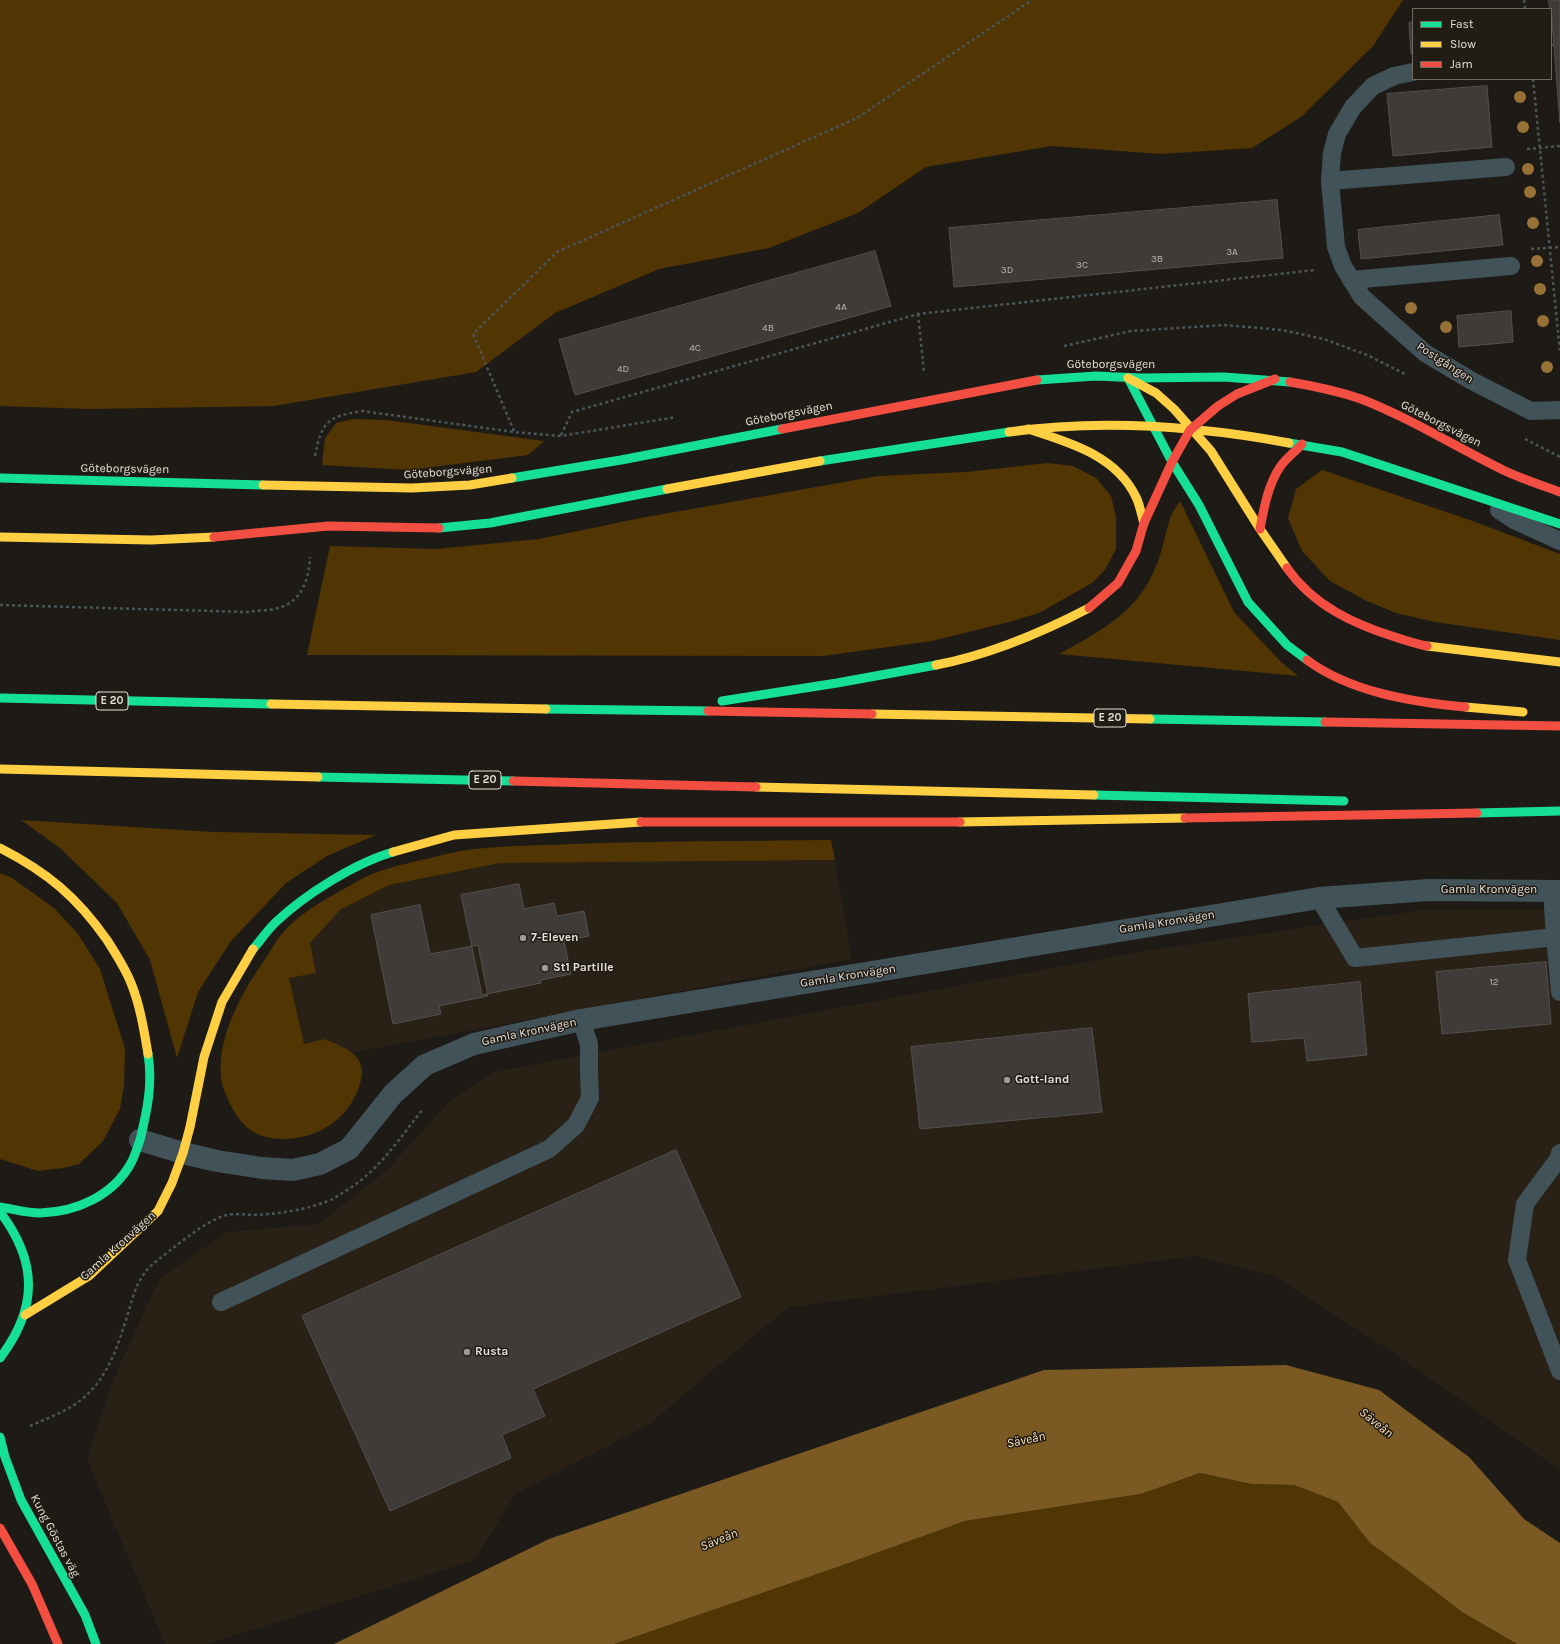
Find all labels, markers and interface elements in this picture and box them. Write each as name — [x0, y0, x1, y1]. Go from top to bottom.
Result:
legend — [1412, 8, 1552, 80]
text: Fast — [1450, 17, 1473, 31]
text: Slow — [1450, 37, 1476, 51]
text: Jam — [1450, 57, 1473, 71]
house number: 3A — [1226, 246, 1238, 258]
house number: 3B — [1151, 253, 1163, 265]
house number: 3C — [1076, 259, 1088, 271]
house number: 3D — [1001, 264, 1013, 276]
house number: 4A — [835, 301, 847, 313]
house number: 4B — [762, 322, 774, 334]
street label: Postgången — [1414, 339, 1476, 387]
house number: 4C — [689, 342, 701, 354]
street label: Göteborgsvägen — [1067, 358, 1155, 372]
house number: 4D — [617, 363, 629, 375]
street label: Göteborgsvägen — [1398, 397, 1484, 451]
street label: Göteborgsvägen — [744, 398, 834, 430]
street label: Göteborgsvägen — [81, 461, 169, 477]
street label: Göteborgsvägen — [403, 462, 493, 482]
road number: E 20 — [96, 692, 128, 710]
road number: E 20 — [1094, 709, 1126, 727]
road number: E 20 — [469, 771, 501, 789]
street label: Gamla Kronvägen — [1441, 883, 1537, 897]
street label: Gamla Kronvägen — [1118, 907, 1216, 937]
place label: 7-Eleven — [531, 931, 579, 945]
marker: 7-Eleven — [518, 933, 528, 943]
place label: St1 Partille — [553, 961, 614, 975]
street label: Gamla Kronvägen — [799, 961, 897, 991]
marker: St1 Partille — [540, 963, 550, 973]
house number: 12 — [1489, 976, 1499, 988]
street label: Gamla Kronvägen — [480, 1015, 578, 1049]
place label: Gott-land — [1015, 1073, 1069, 1087]
marker: Gott-land — [1002, 1075, 1012, 1085]
street label: Gamla Kronvägen — [77, 1208, 159, 1284]
place label: Rusta — [475, 1345, 508, 1359]
marker: Rusta — [462, 1347, 472, 1357]
water label: Säveån — [1356, 1405, 1396, 1441]
water label: Säveån — [1005, 1428, 1047, 1452]
street label: Kung Göstas väg — [27, 1492, 83, 1580]
water label: Säveån — [698, 1525, 740, 1555]

